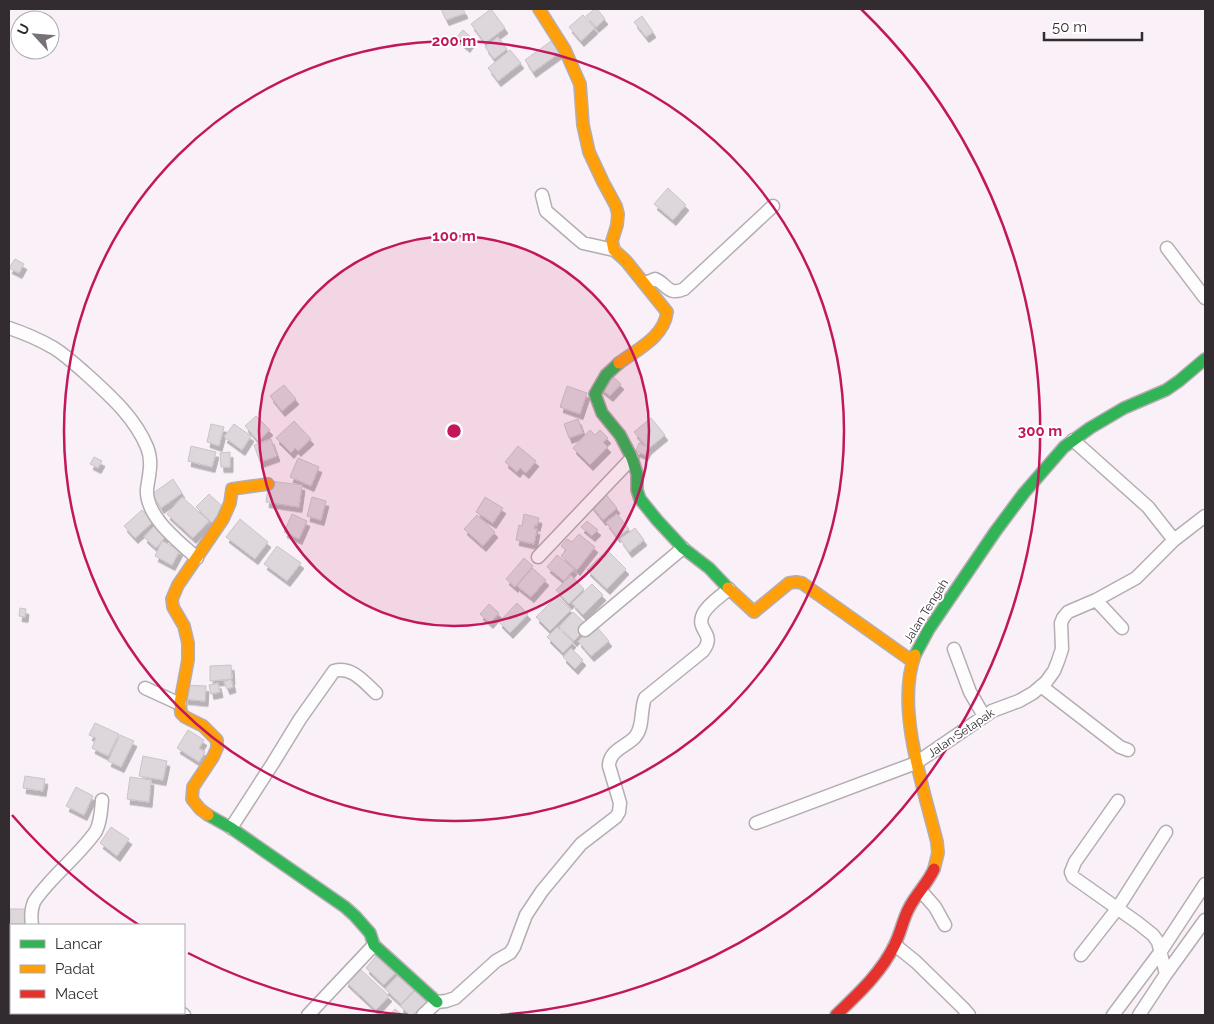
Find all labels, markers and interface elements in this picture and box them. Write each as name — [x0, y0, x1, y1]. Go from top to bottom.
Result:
north arrow — [10, 10, 60, 60]
scale bar — [1044, 10, 1142, 42]
text: 50 m — [1052, 18, 1087, 36]
text: U — [14, 21, 33, 38]
text: 200 m — [432, 32, 476, 50]
text: 100 m — [432, 227, 476, 245]
centre of rings — [445, 422, 463, 440]
text: 300 m — [1018, 422, 1062, 440]
street label: Jalan Tengah — [901, 576, 951, 646]
street label: Jalan Setapak — [925, 705, 997, 760]
legend — [10, 924, 185, 1014]
text: Lancar — [55, 935, 103, 953]
text: Padat — [55, 960, 95, 978]
text: Macet — [55, 985, 98, 1003]

